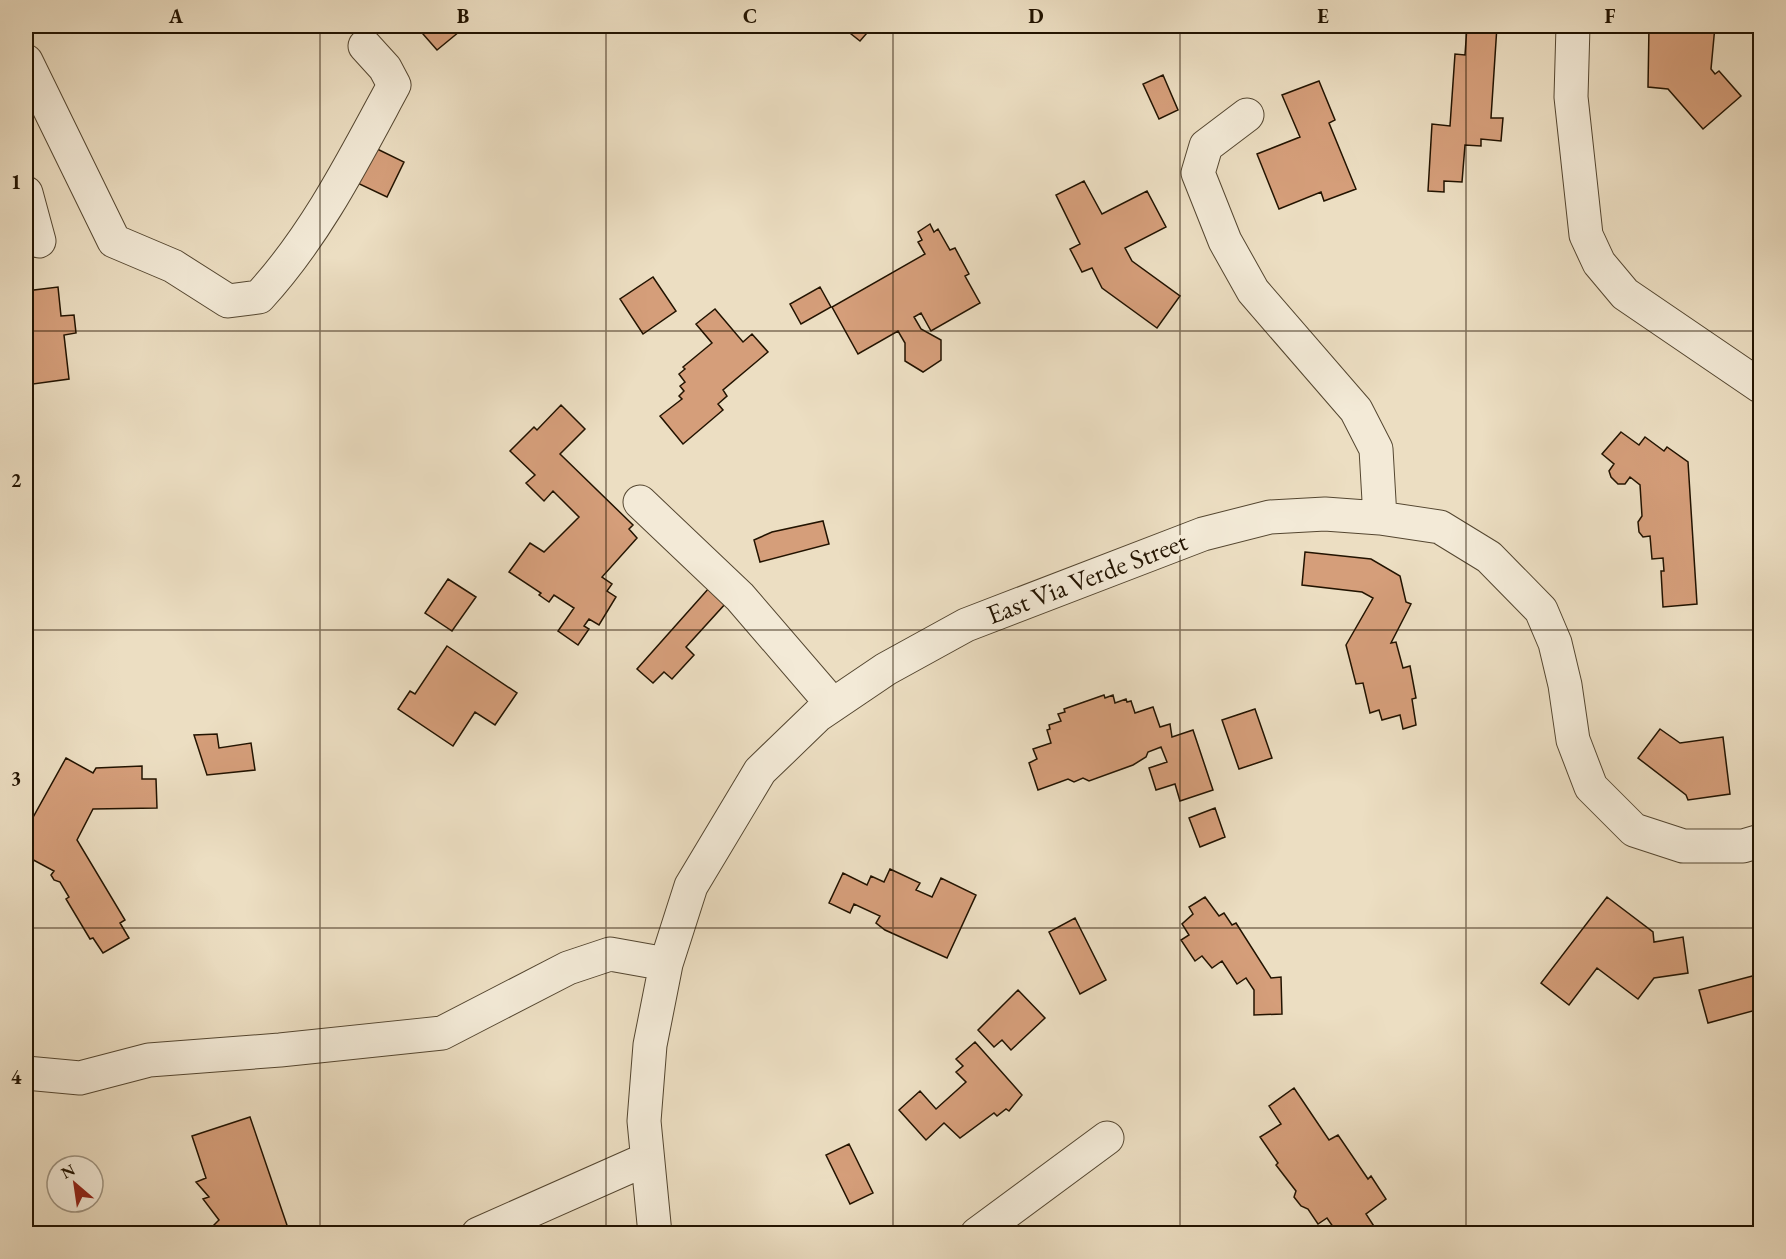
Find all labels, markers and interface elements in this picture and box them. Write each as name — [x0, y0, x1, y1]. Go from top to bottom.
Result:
text: A — [168, 3, 184, 29]
text: B — [457, 3, 469, 29]
text: C — [743, 3, 757, 29]
text: D — [1028, 3, 1044, 29]
text: E — [1317, 3, 1329, 29]
text: F — [1605, 3, 1616, 29]
text: 1 — [11, 169, 21, 195]
text: 2 — [11, 467, 22, 493]
street label: East Via Verde Street — [981, 523, 1193, 632]
text: 3 — [11, 765, 21, 791]
text: 4 — [11, 1064, 22, 1090]
north arrow — [45, 1154, 105, 1214]
text: N — [57, 1159, 79, 1184]

